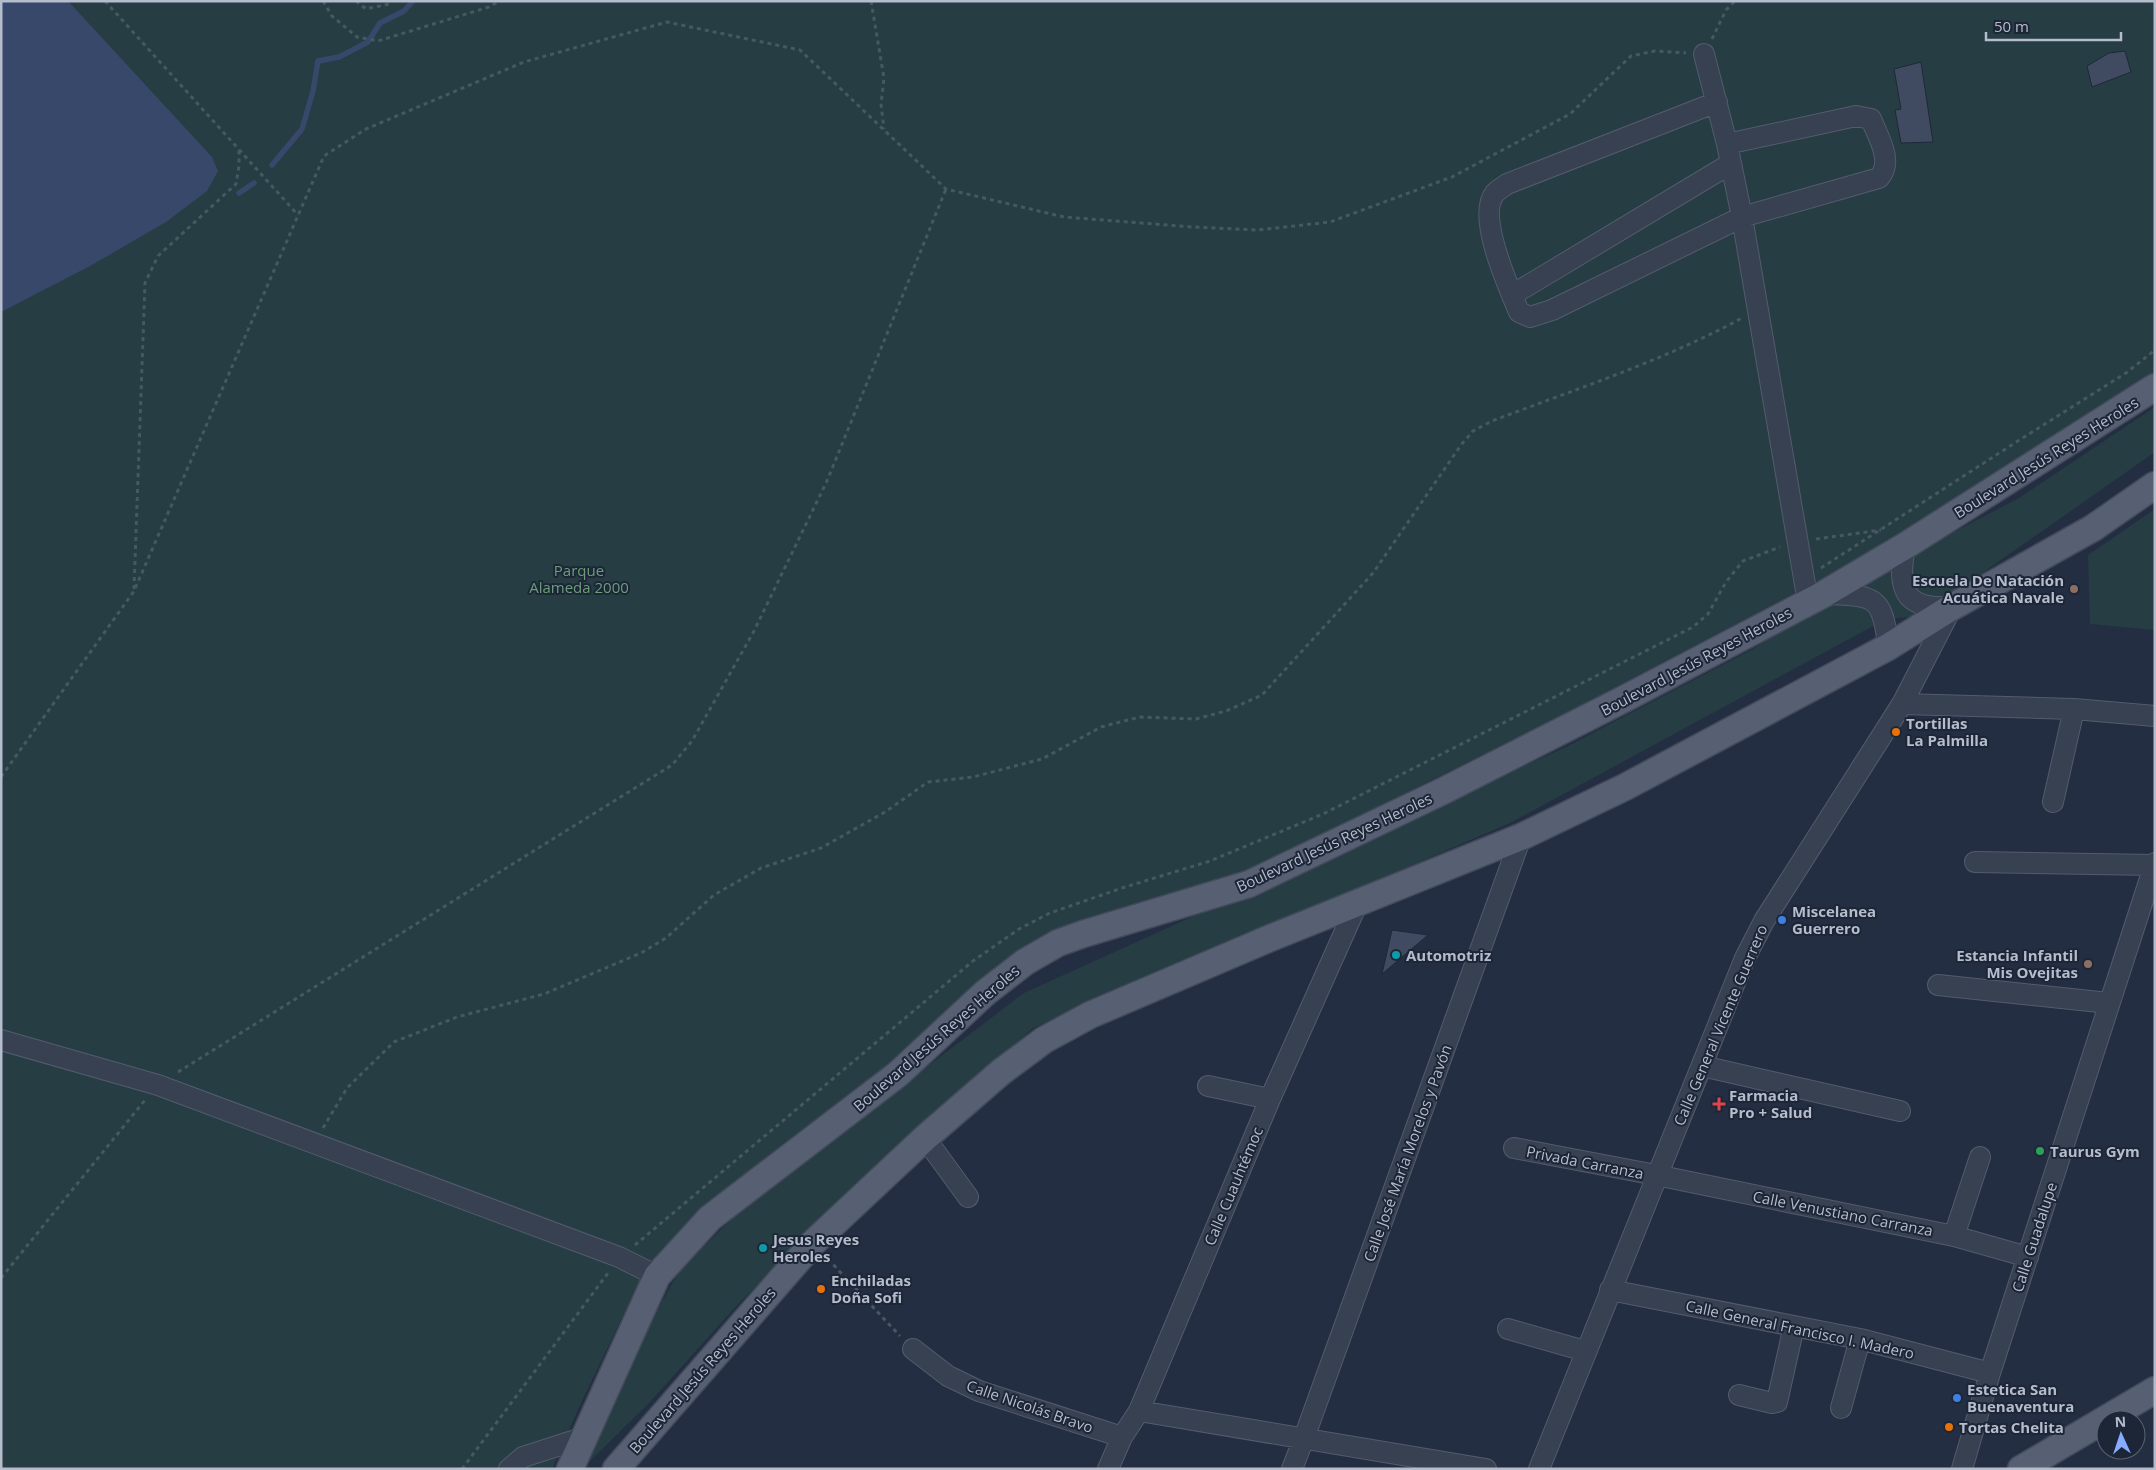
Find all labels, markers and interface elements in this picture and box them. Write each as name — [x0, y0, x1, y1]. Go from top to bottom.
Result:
scale bar — [1986, 10, 2121, 42]
text: 50 m — [1994, 16, 2029, 36]
street label: Boulevard Jesús Reyes Heroles — [1950, 392, 2142, 522]
park label: Parque Alameda 2000 — [529, 560, 629, 597]
place label: Escuela De Natación Acuática Navale — [1912, 570, 2064, 607]
marker: Escuela De Natación Acuática Navale — [2068, 583, 2080, 595]
street label: Boulevard Jesús Reyes Heroles — [1597, 602, 1795, 720]
place label: Tortillas La Palmilla — [1906, 713, 1988, 750]
marker: Tortillas La Palmilla — [1890, 726, 1902, 738]
street label: Boulevard Jesús Reyes Heroles — [1233, 788, 1435, 896]
place label: Miscelanea Guerrero — [1792, 901, 1876, 938]
marker: Miscelanea Guerrero — [1776, 914, 1788, 926]
street label: Calle General Vicente Guerrero — [1669, 922, 1771, 1128]
place label: Automotriz — [1406, 945, 1491, 965]
place label: Estancia Infantil Mis Ovejitas — [1956, 945, 2078, 982]
marker: Automotriz — [1390, 949, 1402, 961]
marker: Estancia Infantil Mis Ovejitas — [2082, 958, 2094, 970]
street label: Boulevard Jesús Reyes Heroles — [849, 960, 1023, 1116]
street label: Calle José María Morelos y Pavón — [1358, 1042, 1456, 1264]
place label: Farmacia Pro + Salud — [1729, 1085, 1812, 1122]
marker: Farmacia Pro + Salud — [1713, 1098, 1725, 1110]
street label: Calle Cuauhtémoc — [1199, 1124, 1267, 1248]
street label: Privada Carranza — [1525, 1141, 1645, 1183]
place label: Taurus Gym — [2050, 1141, 2140, 1161]
marker: Taurus Gym — [2034, 1145, 2046, 1157]
street label: Calle Guadalupe — [2007, 1180, 2061, 1294]
street label: Calle Venustiano Carranza — [1751, 1186, 1935, 1240]
place label: Jesus Reyes Heroles — [771, 1229, 859, 1266]
marker: Jesus Reyes Heroles — [757, 1242, 769, 1254]
place label: Enchiladas Doña Sofi — [831, 1270, 911, 1307]
street label: Boulevard Jesús Reyes Heroles — [624, 1283, 780, 1457]
marker: Enchiladas Doña Sofi — [815, 1283, 827, 1295]
street label: Calle General Francisco I. Madero — [1684, 1295, 1916, 1363]
street label: Calle Nicolás Bravo — [964, 1375, 1096, 1437]
place label: Estetica San Buenaventura — [1967, 1379, 2074, 1416]
marker: Estetica San Buenaventura — [1951, 1392, 1963, 1404]
north arrow — [2096, 1410, 2146, 1460]
text: N — [2114, 1412, 2126, 1431]
place label: Tortas Chelita — [1959, 1417, 2064, 1437]
marker: Tortas Chelita — [1943, 1421, 1955, 1433]

